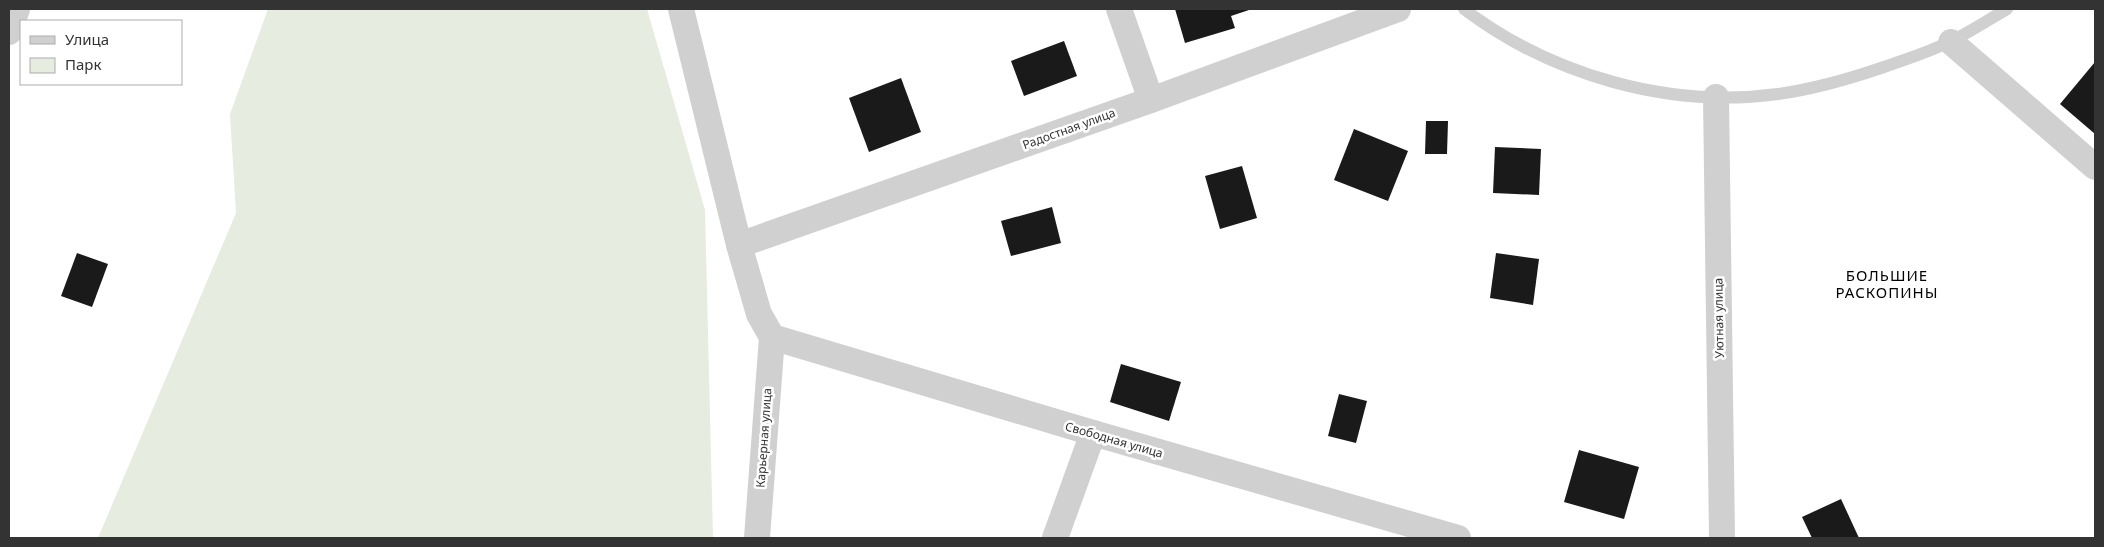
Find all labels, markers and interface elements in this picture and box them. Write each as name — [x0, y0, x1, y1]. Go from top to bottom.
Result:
legend — [20, 20, 182, 85]
text: Улица — [65, 29, 109, 49]
text: Парк — [65, 54, 101, 74]
street label: Радостная улица — [1020, 104, 1118, 153]
district label: БОЛЬШИЕ РАСКОПИНЫ — [1836, 265, 1938, 302]
street label: Уютная улица — [1709, 278, 1728, 358]
street label: Карьерная улица — [752, 388, 775, 488]
street label: Свободная улица — [1063, 417, 1165, 462]

